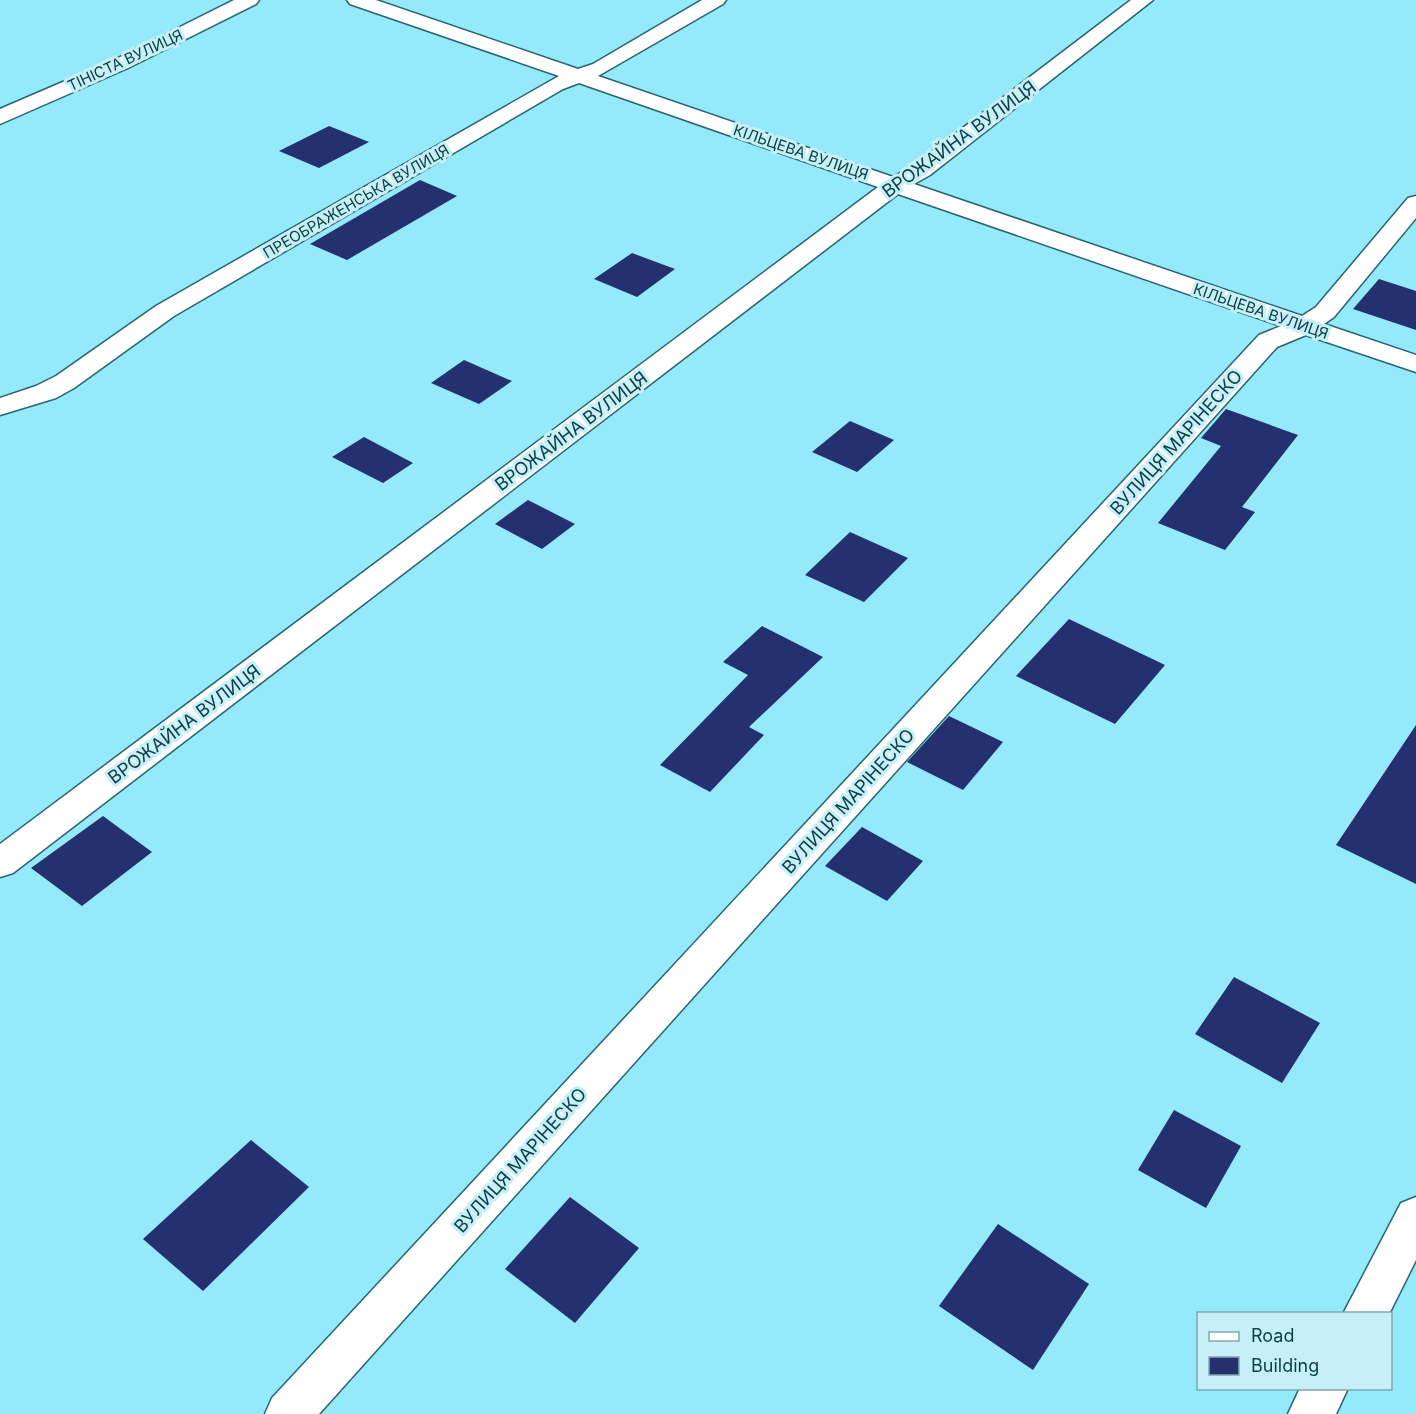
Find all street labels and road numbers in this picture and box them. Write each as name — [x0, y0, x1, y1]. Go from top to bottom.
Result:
street label: ТІНІСТА ВУЛИЦЯ — [64, 25, 186, 95]
street label: ВРОЖАЙНА ВУЛИЦЯ — [877, 75, 1040, 202]
street label: КІЛЬЦЕВА ВУЛИЦЯ — [731, 120, 871, 184]
street label: ПРЕОБРАЖЕНСЬКА ВУЛИЦЯ — [260, 140, 452, 262]
street label: КІЛЬЦЕВА ВУЛИЦЯ — [1191, 279, 1331, 343]
street label: ВУЛИЦЯ МАРІНЕСКО — [1106, 365, 1246, 519]
street label: ВРОЖАЙНА ВУЛИЦЯ — [490, 366, 651, 495]
street label: ВРОЖАЙНА ВУЛИЦЯ — [103, 659, 264, 788]
street label: ВУЛИЦЯ МАРІНЕСКО — [778, 724, 918, 878]
street label: ВУЛИЦЯ МАРІНЕСКО — [450, 1083, 590, 1237]

